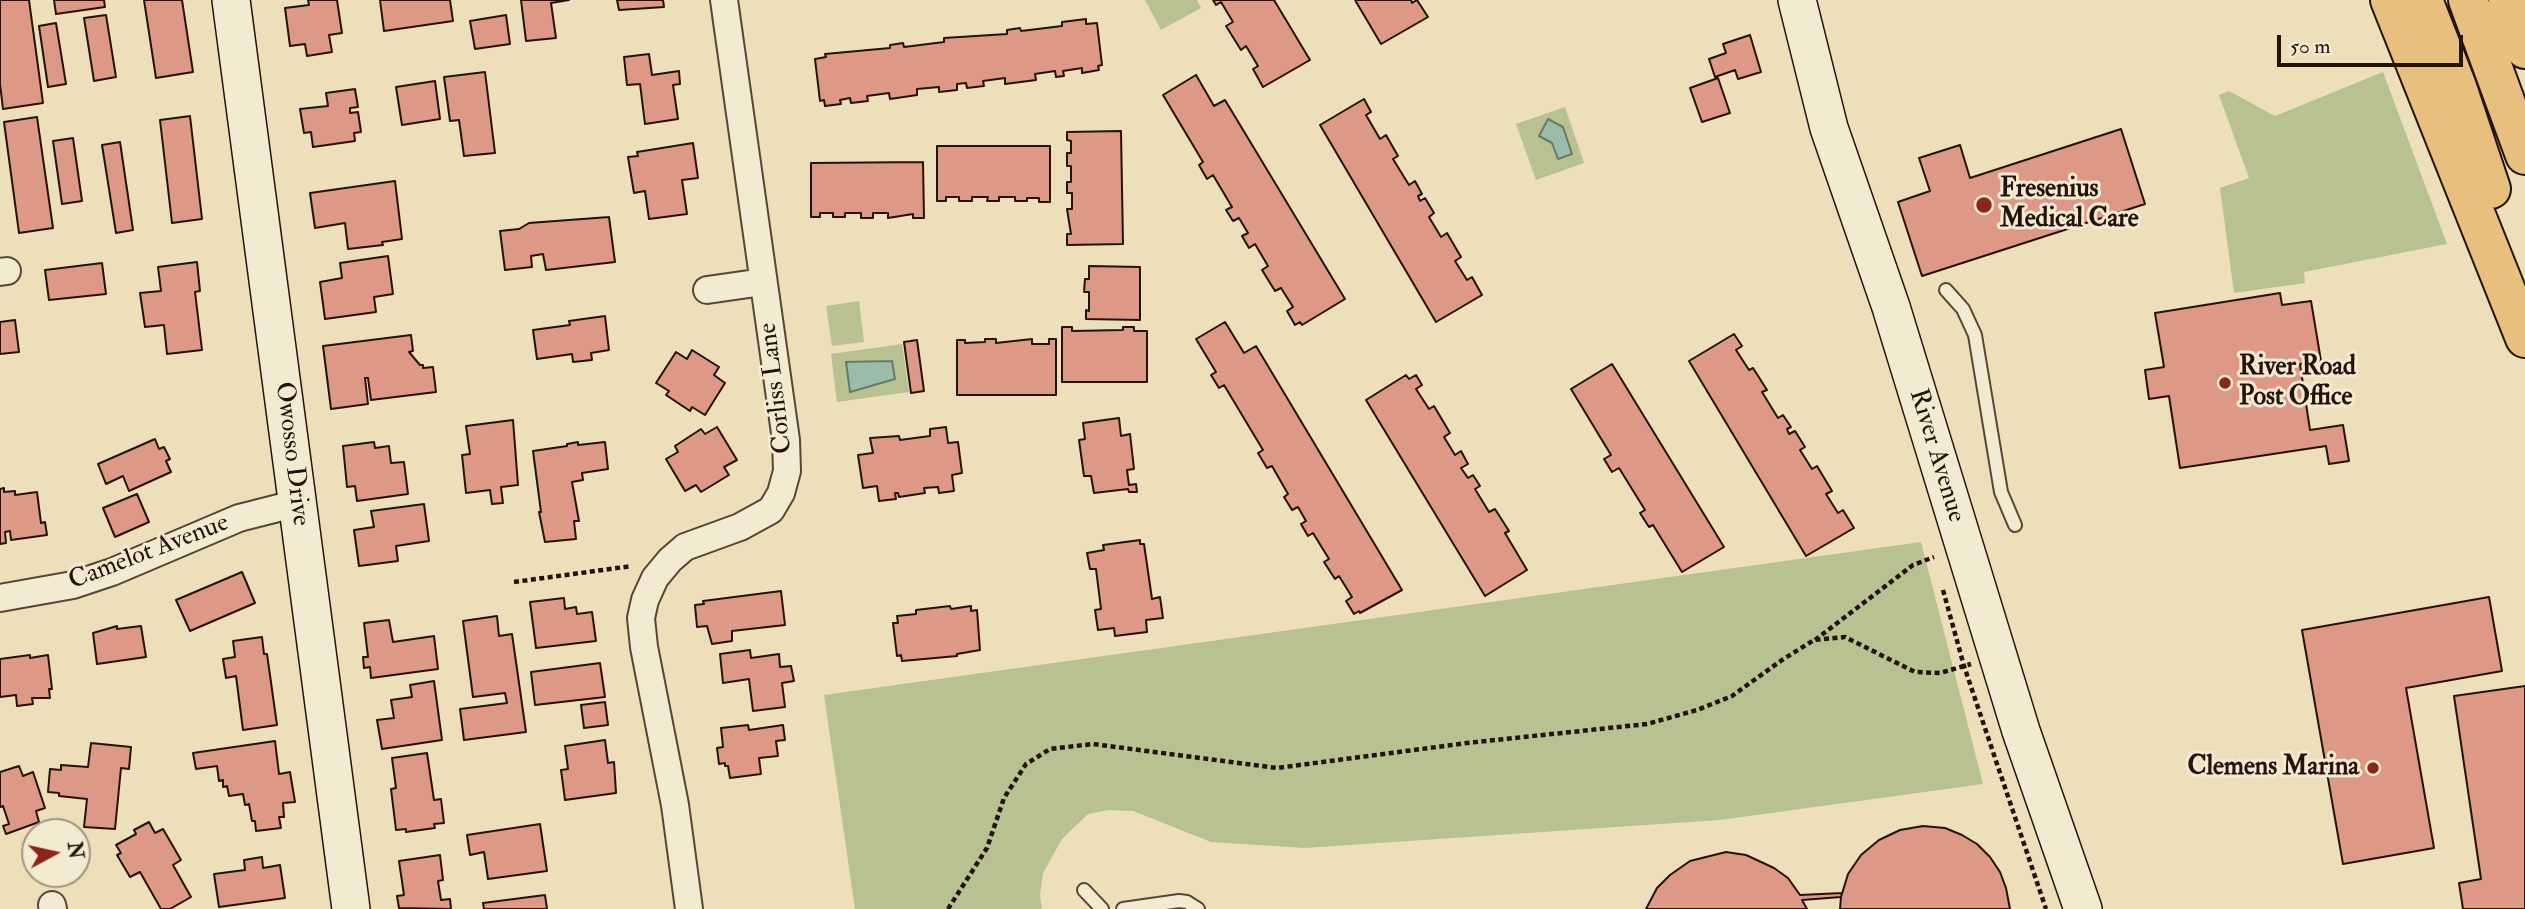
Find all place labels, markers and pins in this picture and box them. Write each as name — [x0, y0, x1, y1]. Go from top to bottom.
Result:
place label: Fresenius Medical Care — [2000, 174, 2139, 235]
marker: Fresenius Medical Care — [1974, 195, 1994, 215]
place label: River Road Post Office — [2239, 352, 2356, 414]
marker: River Road Post Office — [2217, 375, 2233, 391]
place label: Clemens Marina — [2187, 752, 2359, 784]
marker: Clemens Marina — [2365, 760, 2381, 776]

